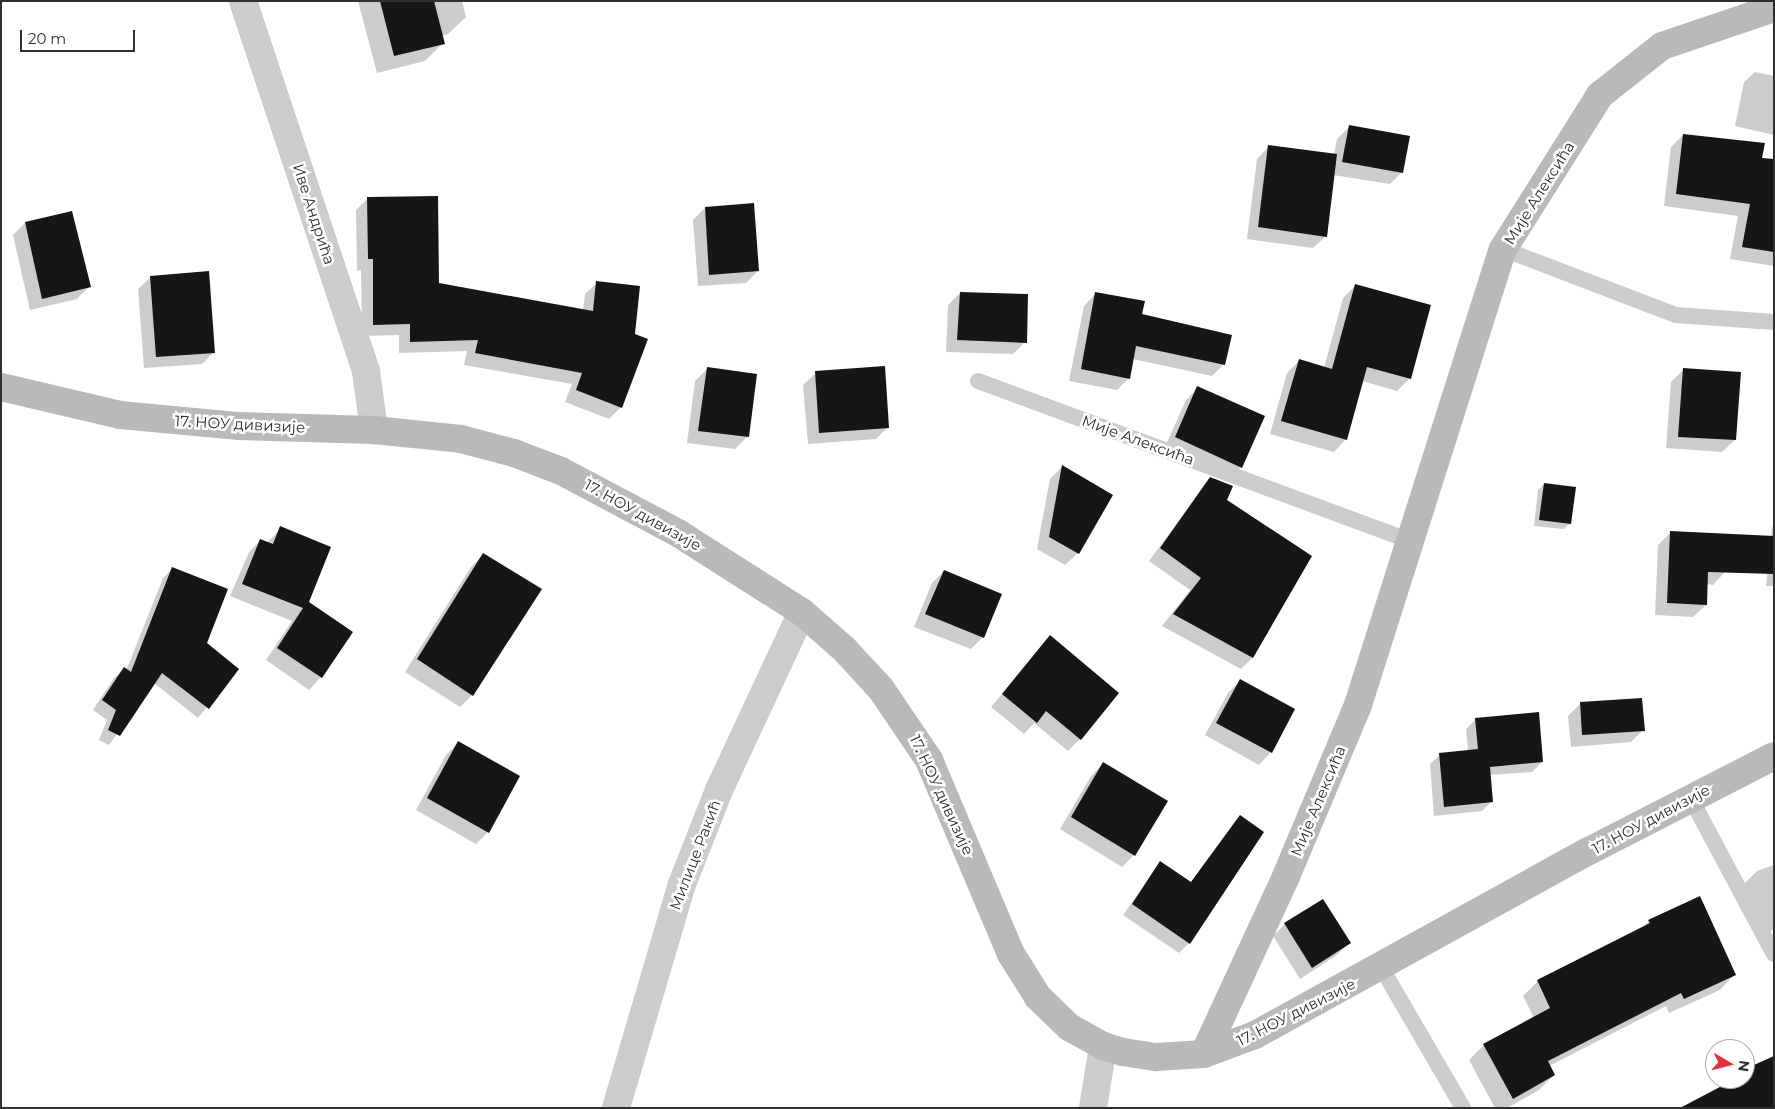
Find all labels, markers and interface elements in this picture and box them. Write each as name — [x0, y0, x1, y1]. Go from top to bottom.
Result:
scale bar — [22, 20, 138, 52]
text: 20 m — [28, 29, 66, 48]
street label: Мије Алексића — [1500, 138, 1578, 248]
street label: Иве Андрића — [289, 161, 339, 267]
street label: Мије Алексића — [1079, 411, 1197, 469]
street label: 17. НОУ дивизије — [174, 412, 306, 436]
street label: 17. НОУ дивизије — [582, 475, 704, 555]
street label: 17. НОУ дивизије — [906, 732, 978, 858]
street label: Мије Алексића — [1287, 743, 1349, 859]
street label: 17. НОУ дивизије — [1589, 780, 1713, 858]
street label: Милице Ракић — [666, 798, 724, 912]
street label: 17. НОУ дивизије — [1234, 974, 1358, 1050]
north arrow — [1705, 1039, 1755, 1089]
text: N — [1734, 1059, 1754, 1073]

